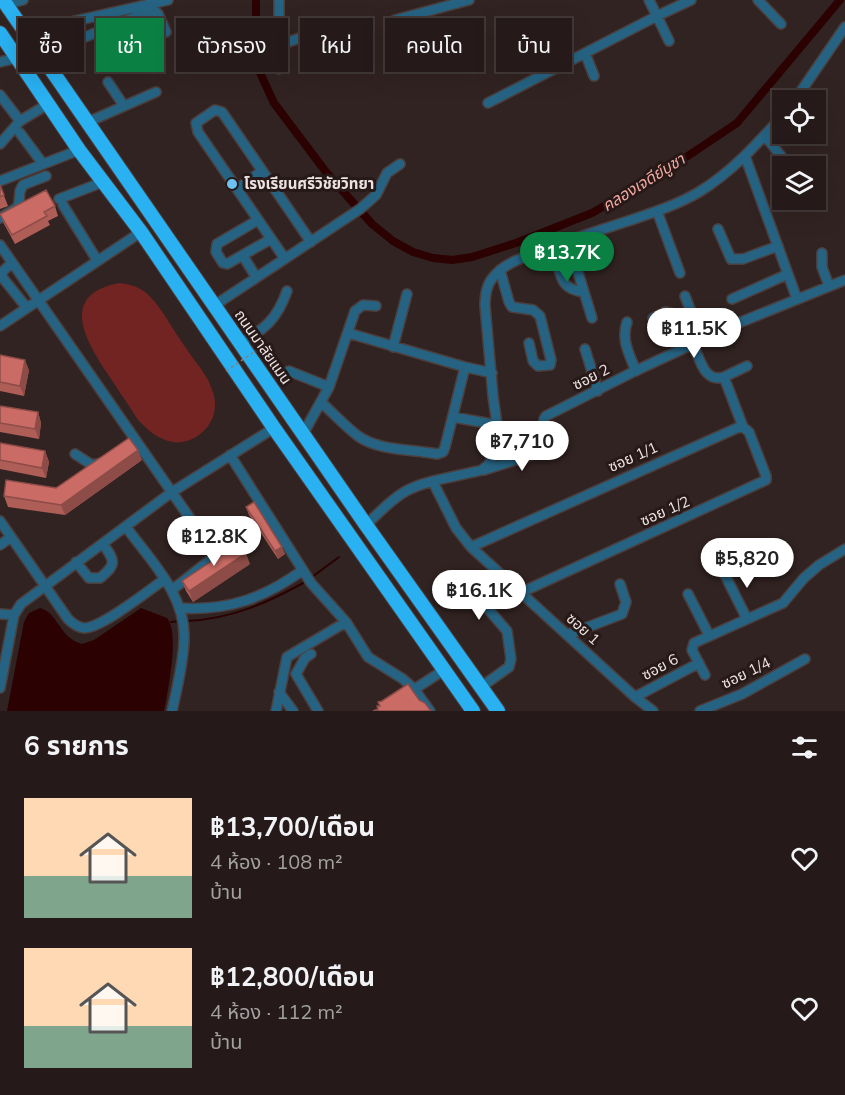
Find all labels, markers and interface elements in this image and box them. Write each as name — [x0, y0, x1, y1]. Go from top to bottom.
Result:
chip: ซื้อ — [18, 18, 84, 72]
chip: เช่า — [96, 18, 164, 72]
chip: ตัวกรอง — [176, 18, 288, 72]
chip: ใหม่ — [300, 18, 373, 72]
chip: คอนโด — [385, 18, 484, 72]
chip: บ้าน — [496, 18, 572, 72]
map controls — [772, 90, 826, 210]
button: locate — [772, 90, 826, 144]
water label: คลองเจดีย์บูชา — [598, 148, 690, 216]
button: layers — [772, 156, 826, 210]
place label: โรงเรียนศรีวิชัยวิทยา — [244, 174, 374, 193]
marker: โรงเรียนศรีวิชัยวิทยา — [225, 177, 239, 191]
pin: ฿13.7K — [518, 232, 616, 283]
text: ฿13.7K — [534, 239, 600, 264]
street label: ถนนมาลัยแมน — [231, 306, 296, 388]
pin: ฿11.5K — [645, 308, 743, 359]
text: ฿11.5K — [661, 315, 727, 340]
street label: ซอย 2 — [569, 359, 612, 394]
pin: ฿7,710 — [473, 421, 571, 472]
text: ฿7,710 — [490, 428, 554, 453]
street label: ซอย 1/1 — [605, 437, 660, 476]
street label: ซอย 1/2 — [637, 491, 692, 530]
pin: ฿12.8K — [165, 516, 263, 567]
text: ฿12.8K — [181, 523, 247, 548]
pin: ฿5,820 — [698, 538, 796, 589]
text: ฿5,820 — [715, 545, 779, 570]
pin: ฿16.1K — [430, 570, 528, 621]
text: ฿16.1K — [446, 577, 512, 602]
street label: ซอย 1 — [563, 609, 604, 649]
street label: ซอย 6 — [638, 649, 681, 684]
street label: ซอย 1/4 — [718, 653, 773, 693]
text: 6 รายการ — [24, 729, 129, 762]
icon: filters — [788, 731, 821, 764]
text: ฿13,700/เดือน — [210, 810, 375, 843]
icon: home — [72, 822, 144, 894]
icon: heart — [788, 842, 821, 875]
text: 4 ห้อง · 108 m² — [210, 849, 343, 874]
text: บ้าน — [210, 879, 242, 904]
text: ฿12,800/เดือน — [210, 960, 375, 993]
icon: home — [72, 972, 144, 1044]
icon: heart — [788, 992, 821, 1025]
text: 4 ห้อง · 112 m² — [210, 999, 343, 1024]
text: บ้าน — [210, 1029, 242, 1054]

